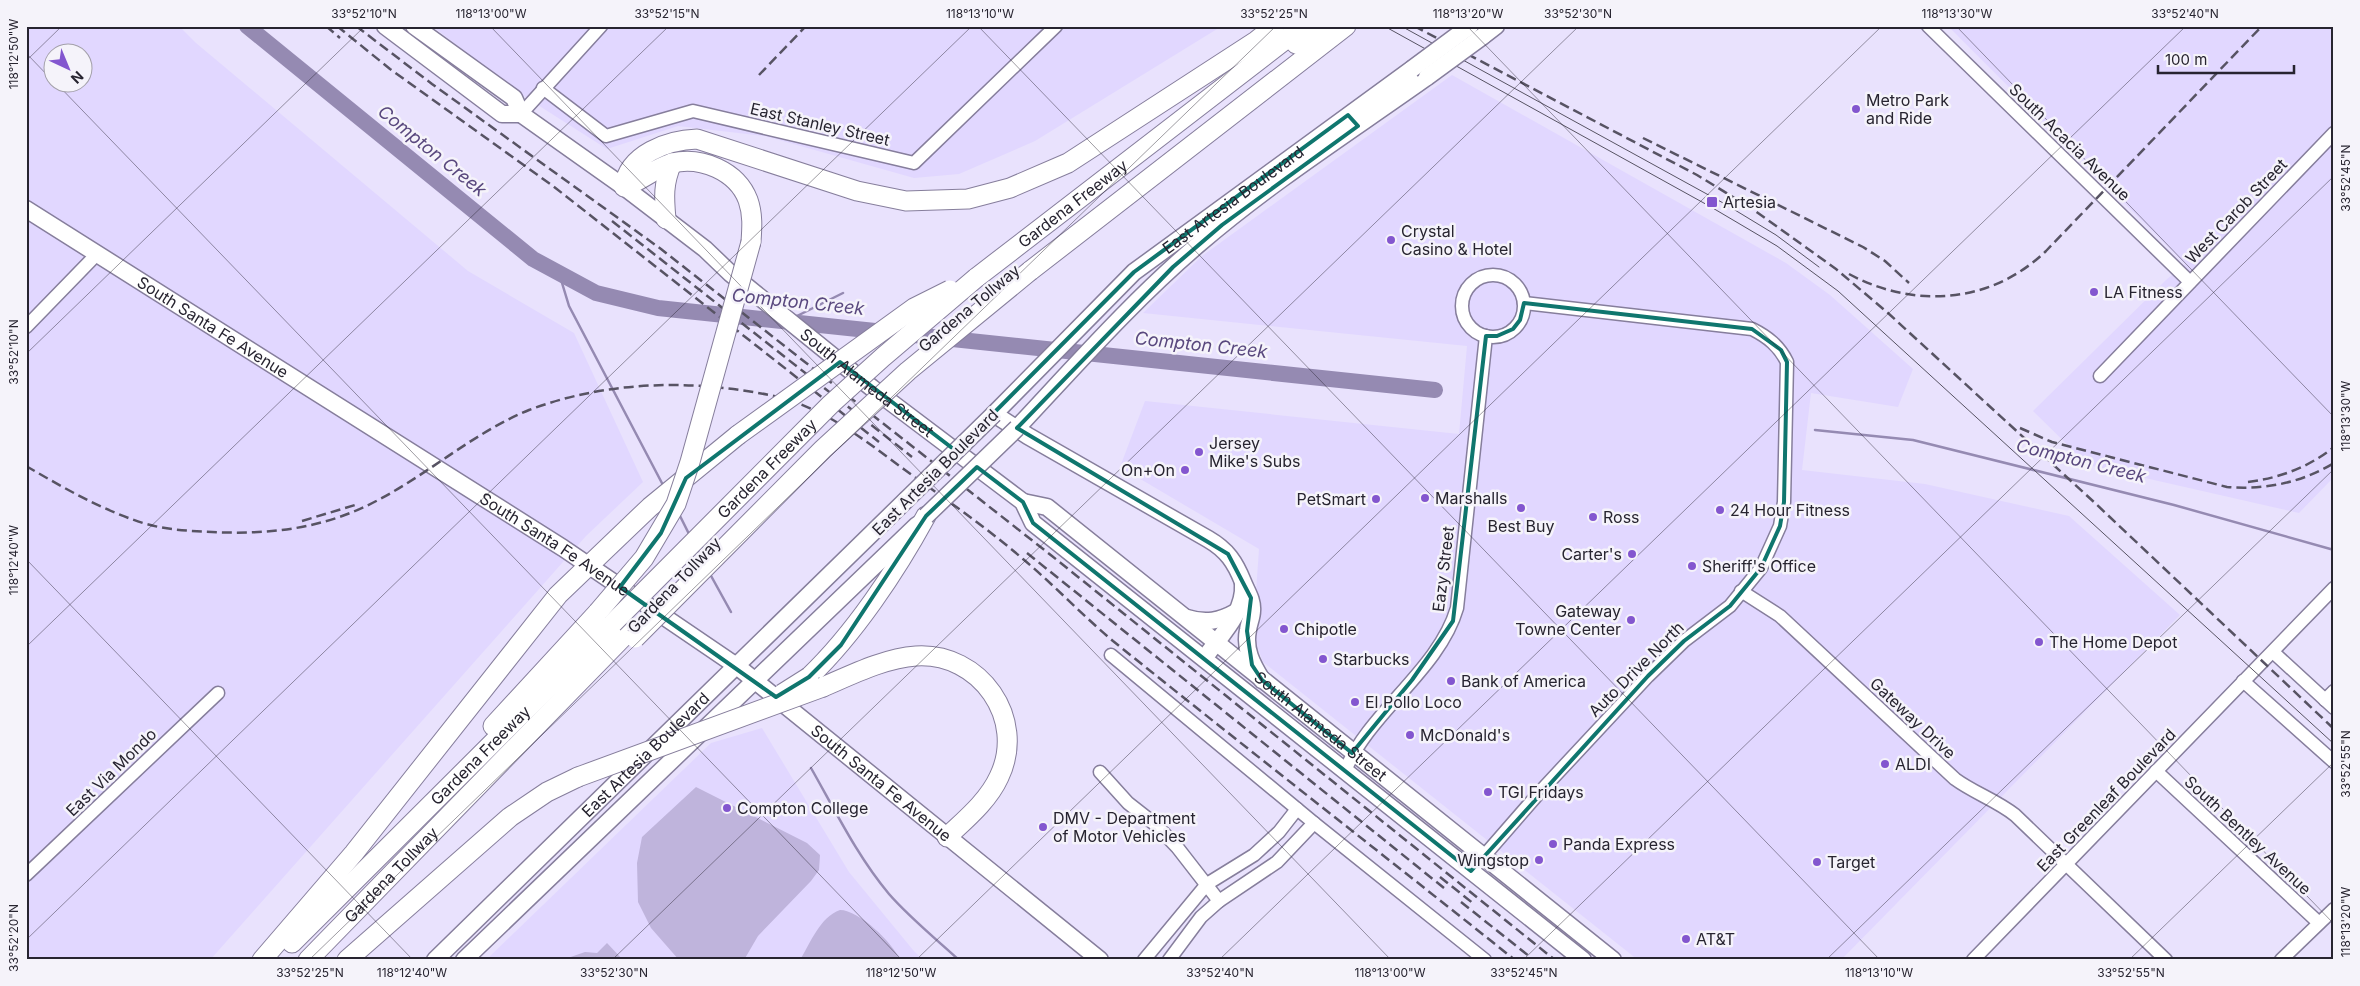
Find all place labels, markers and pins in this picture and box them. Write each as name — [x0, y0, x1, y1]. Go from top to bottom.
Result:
place label: Metro Park and Ride — [1866, 90, 1949, 128]
marker: Metro Park and Ride — [1850, 103, 1862, 115]
place label: Artesia — [1723, 192, 1776, 212]
marker: Artesia — [1705, 195, 1719, 209]
place label: Crystal Casino & Hotel — [1401, 221, 1512, 259]
marker: Crystal Casino & Hotel — [1385, 234, 1397, 246]
place label: LA Fitness — [2104, 282, 2183, 302]
marker: LA Fitness — [2088, 286, 2100, 298]
place label: Jersey Mike's Subs — [1209, 433, 1301, 471]
marker: Jersey Mike's Subs — [1193, 446, 1205, 458]
place label: On+On — [1121, 460, 1175, 480]
marker: On+On — [1179, 464, 1191, 476]
place label: Marshalls — [1435, 488, 1508, 508]
place label: PetSmart — [1297, 489, 1366, 509]
marker: Marshalls — [1419, 492, 1431, 504]
marker: PetSmart — [1370, 493, 1382, 505]
place label: 24 Hour Fitness — [1730, 500, 1850, 520]
marker: Best Buy — [1515, 502, 1527, 514]
marker: 24 Hour Fitness — [1714, 504, 1726, 516]
place label: Ross — [1603, 507, 1640, 527]
marker: Ross — [1587, 511, 1599, 523]
place label: Best Buy — [1488, 516, 1554, 536]
place label: Carter's — [1561, 544, 1622, 564]
marker: Carter's — [1626, 548, 1638, 560]
place label: Sheriff's Office — [1702, 556, 1816, 576]
marker: Sheriff's Office — [1686, 560, 1698, 572]
place label: Gateway Towne Center — [1515, 601, 1621, 639]
marker: Gateway Towne Center — [1625, 614, 1637, 626]
place label: Chipotle — [1294, 619, 1357, 639]
marker: Chipotle — [1278, 623, 1290, 635]
place label: The Home Depot — [2049, 632, 2177, 652]
marker: The Home Depot — [2033, 636, 2045, 648]
place label: Starbucks — [1333, 649, 1409, 669]
marker: Starbucks — [1317, 653, 1329, 665]
place label: Bank of America — [1461, 671, 1586, 691]
marker: Bank of America — [1445, 675, 1457, 687]
place label: El Pollo Loco — [1365, 692, 1462, 712]
marker: El Pollo Loco — [1349, 696, 1361, 708]
place label: McDonald's — [1420, 725, 1510, 745]
marker: McDonald's — [1404, 729, 1416, 741]
place label: ALDI — [1895, 754, 1931, 774]
marker: ALDI — [1879, 758, 1891, 770]
place label: TGI Fridays — [1498, 782, 1584, 802]
marker: TGI Fridays — [1482, 786, 1494, 798]
place label: Compton College — [737, 798, 868, 818]
marker: Compton College — [721, 802, 733, 814]
place label: DMV - Department of Motor Vehicles — [1053, 808, 1196, 846]
marker: DMV - Department of Motor Vehicles — [1037, 821, 1049, 833]
place label: Panda Express — [1563, 834, 1675, 854]
marker: Panda Express — [1547, 838, 1559, 850]
place label: Wingstop — [1457, 850, 1529, 870]
place label: Target — [1827, 852, 1875, 872]
marker: Wingstop — [1533, 854, 1545, 866]
marker: Target — [1811, 856, 1823, 868]
place label: AT&T — [1696, 929, 1735, 949]
marker: AT&T — [1680, 933, 1692, 945]

